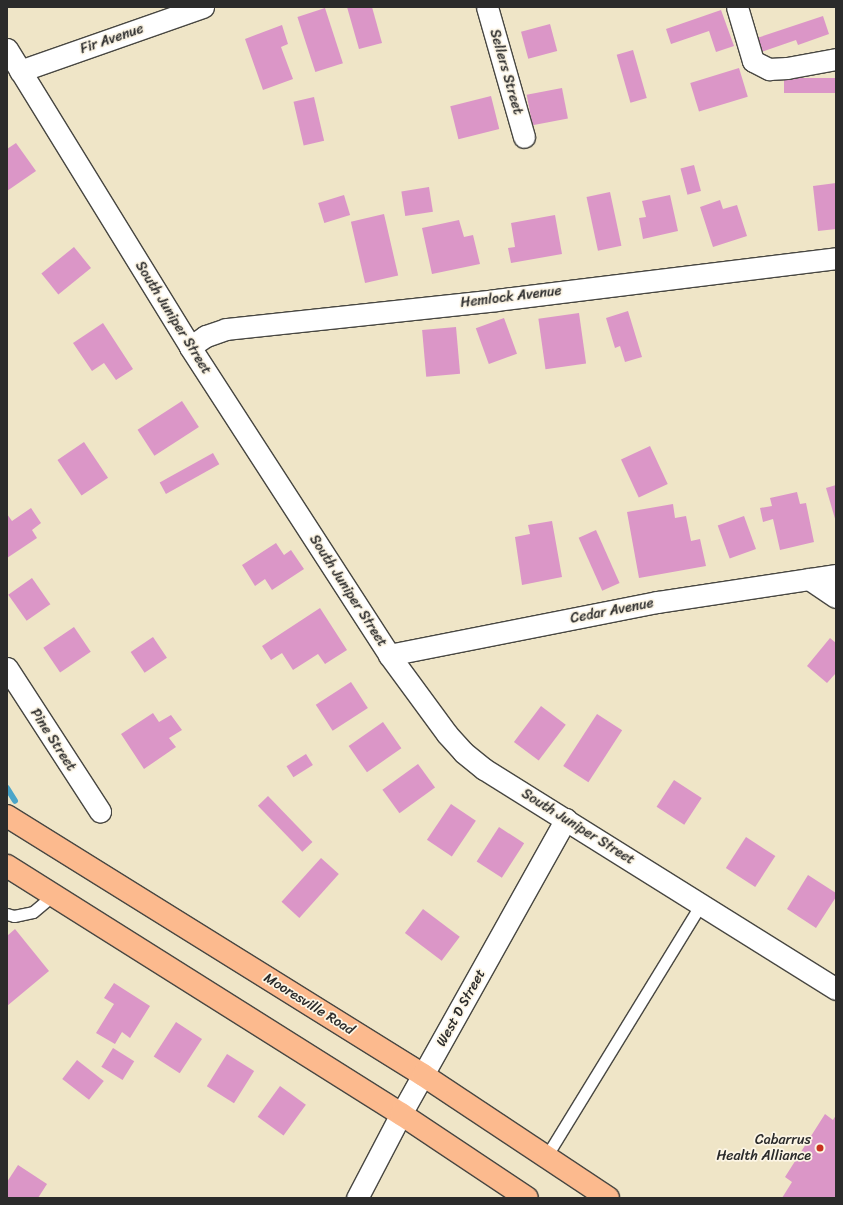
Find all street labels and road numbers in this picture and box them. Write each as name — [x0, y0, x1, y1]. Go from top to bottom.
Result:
street label: Fir Avenue — [78, 20, 146, 58]
street label: Sellers Street — [486, 28, 526, 116]
street label: South Juniper Street — [131, 258, 215, 378]
street label: Hemlock Avenue — [460, 282, 562, 312]
street label: South Juniper Street — [306, 532, 390, 650]
street label: Cedar Avenue — [569, 595, 655, 627]
street label: Pine Street — [27, 705, 79, 775]
street label: South Juniper Street — [518, 785, 638, 869]
street label: West D Street — [433, 966, 489, 1050]
street label: Mooresville Road — [261, 969, 357, 1039]

